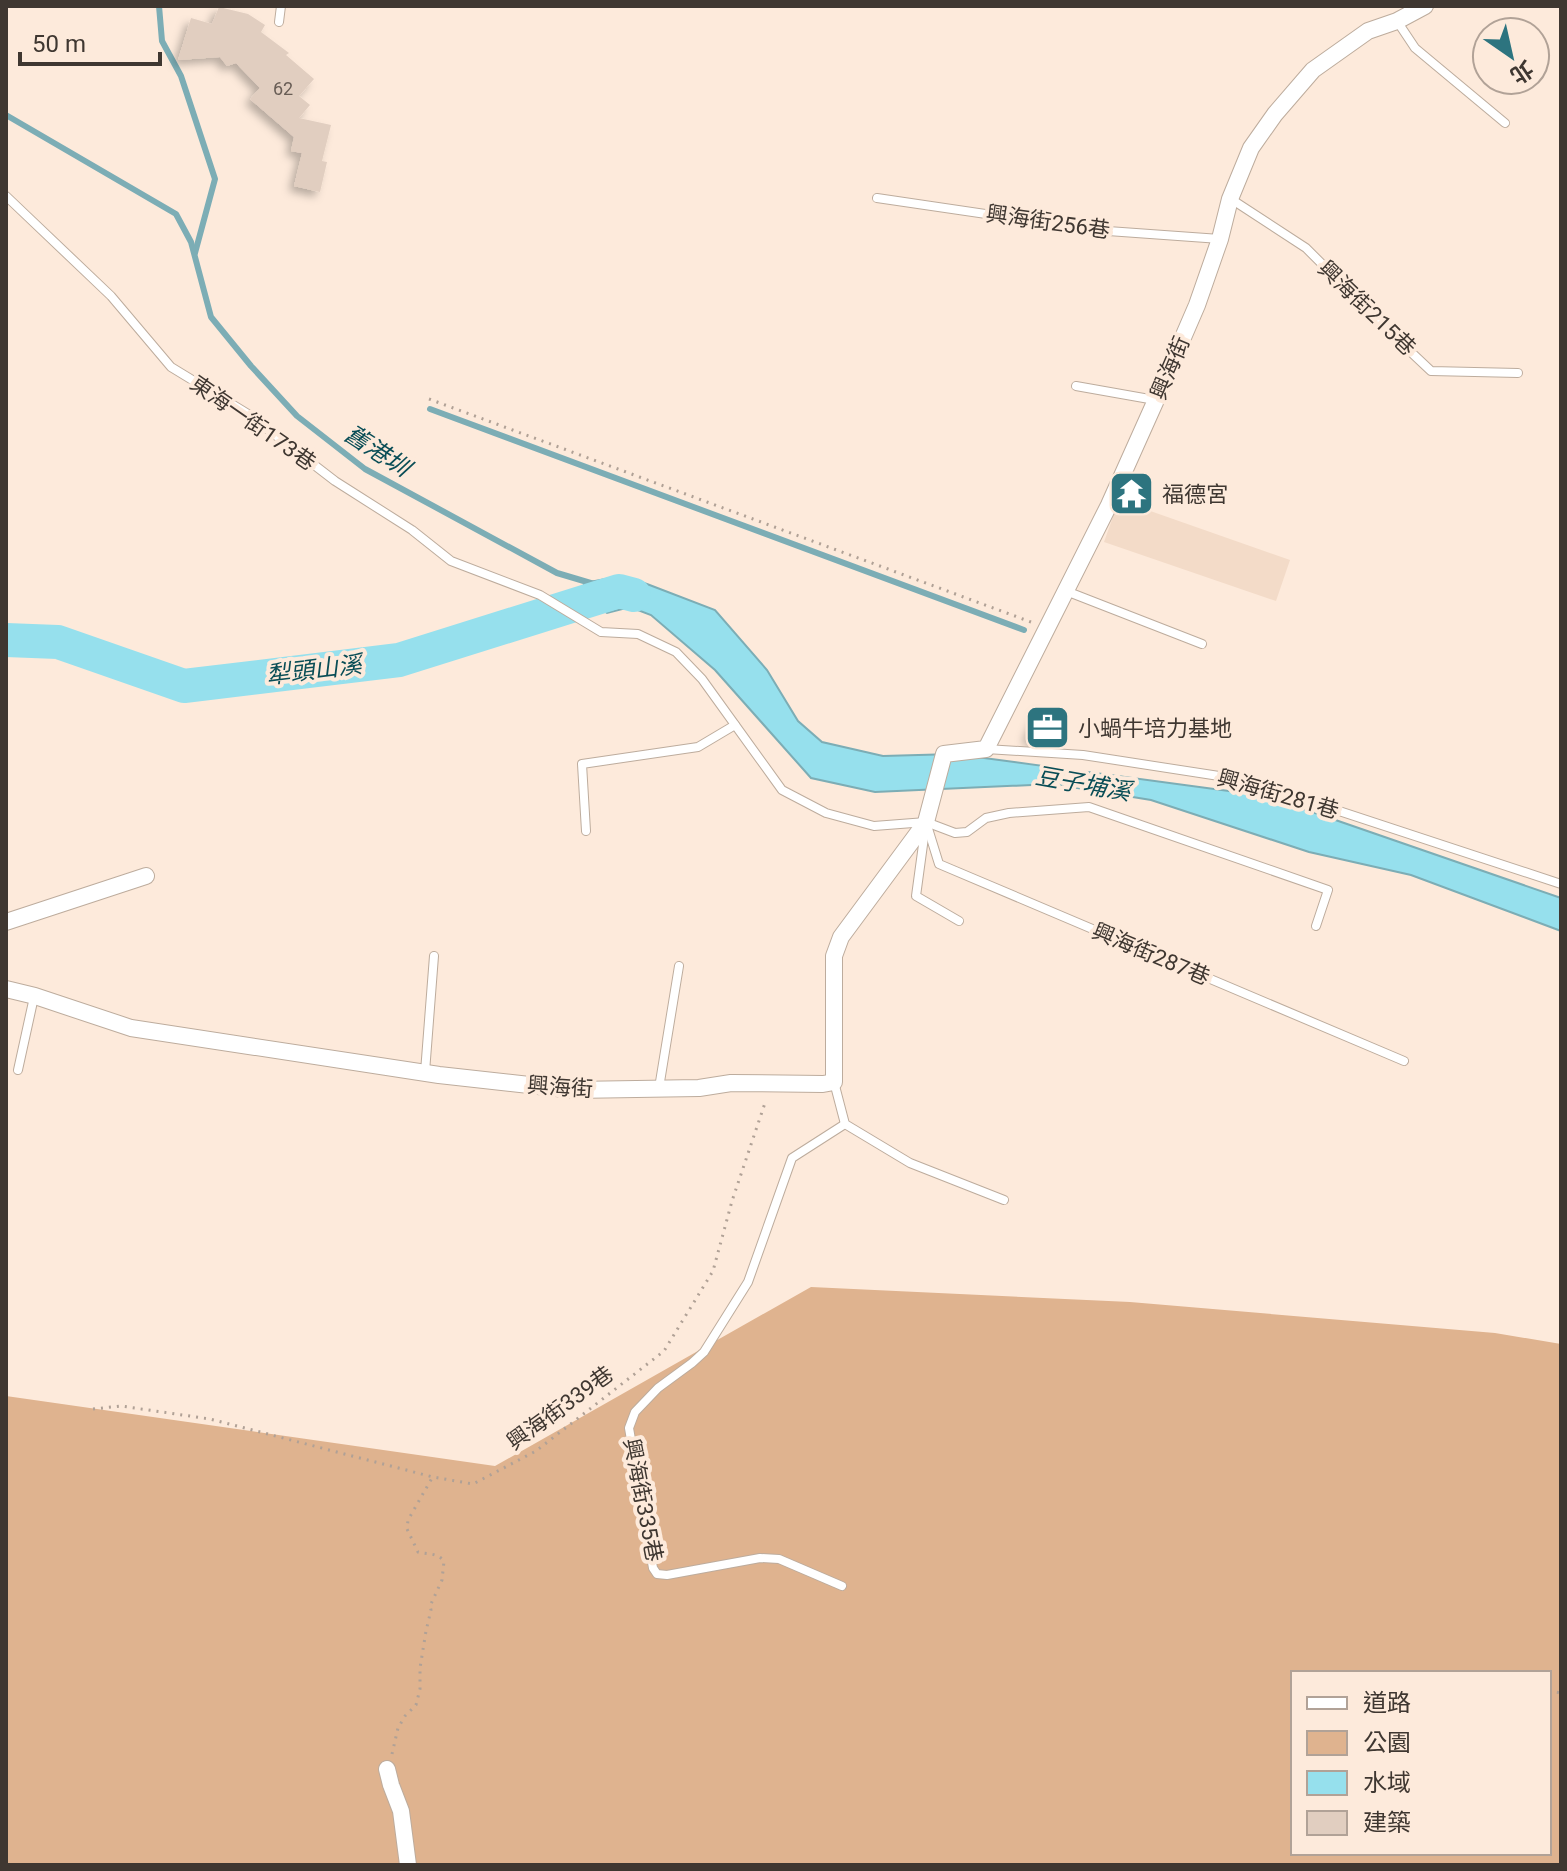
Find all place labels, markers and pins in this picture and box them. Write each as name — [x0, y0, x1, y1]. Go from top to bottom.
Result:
temple icon: 福德宮 — [1107, 470, 1155, 518]
place label: 福德宮 — [1162, 482, 1228, 507]
office icon: 小蝸牛培力基地 — [1023, 704, 1071, 752]
place label: 小蝸牛培力基地 — [1078, 716, 1232, 741]

